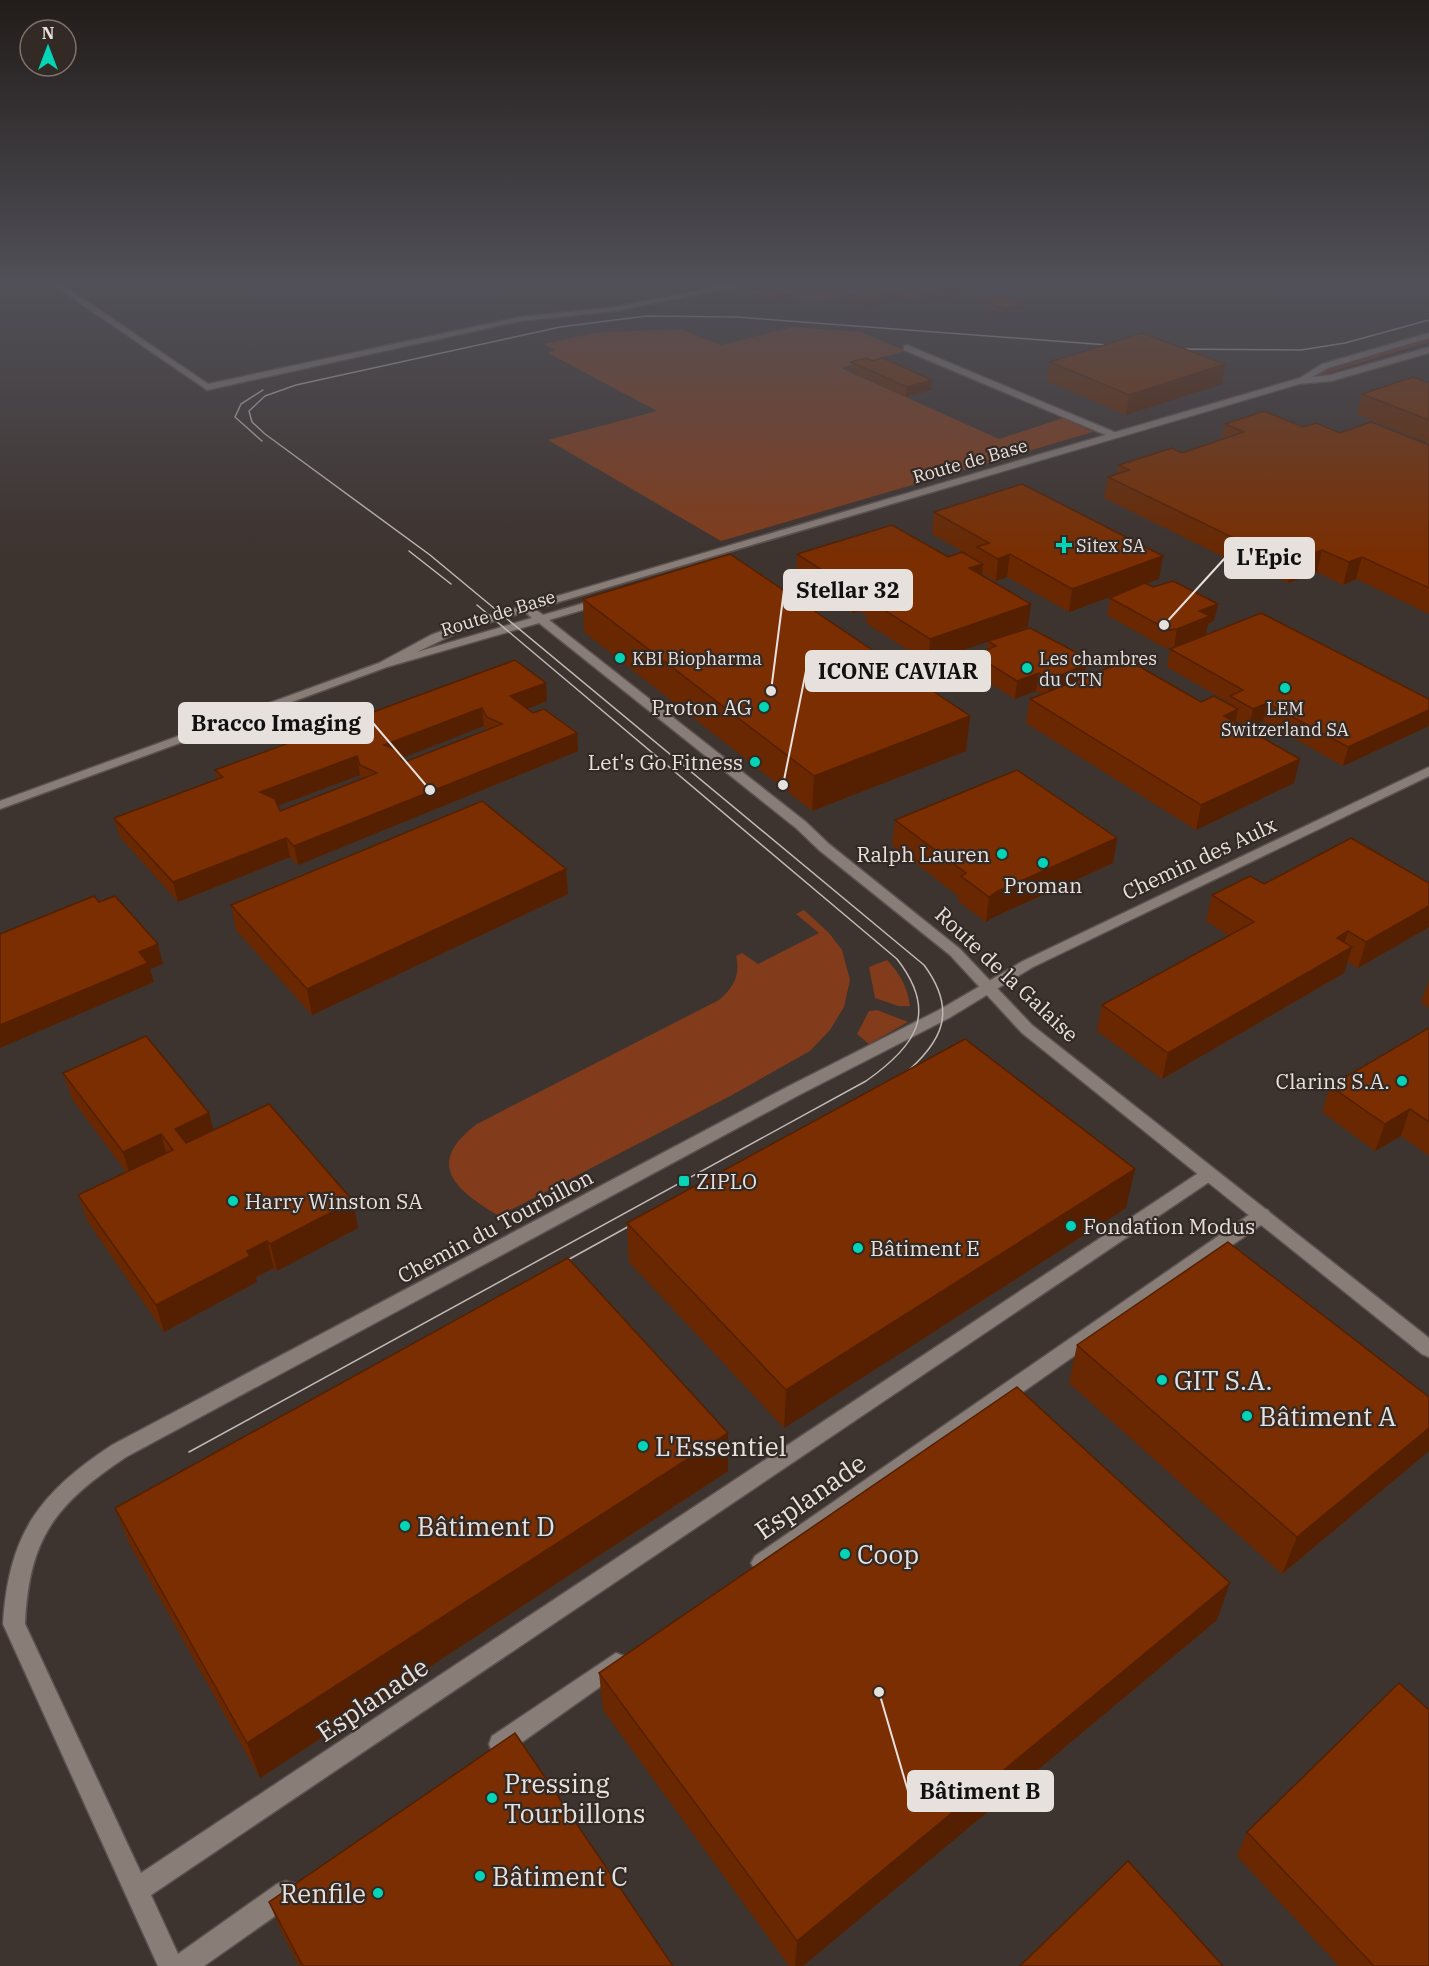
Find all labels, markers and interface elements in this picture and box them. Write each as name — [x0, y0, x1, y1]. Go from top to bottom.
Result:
north arrow — [18, 18, 78, 78]
text: N — [42, 23, 54, 43]
street label: Route de Base — [910, 434, 1030, 488]
place label: Sitex SA — [1076, 534, 1146, 557]
marker: Sitex SA — [1057, 538, 1071, 552]
callout: L'Epic — [1225, 538, 1314, 578]
text: L'Epic — [1236, 542, 1302, 571]
callout: Stellar 32 — [784, 570, 912, 610]
text: Stellar 32 — [796, 575, 900, 604]
street label: Route de Base — [438, 585, 558, 641]
place label: KBI Biopharma — [632, 647, 762, 670]
place label: Les chambres du CTN — [1039, 647, 1157, 691]
marker: KBI Biopharma — [613, 651, 627, 665]
callout: ICONE CAVIAR — [806, 651, 990, 691]
text: ICONE CAVIAR — [818, 656, 978, 685]
marker: Les chambres du CTN — [1020, 661, 1034, 675]
marker: LEM Switzerland SA — [1278, 681, 1292, 695]
place label: Proton AG — [651, 693, 752, 721]
place label: LEM Switzerland SA — [1221, 697, 1350, 741]
marker: Proton AG — [757, 700, 771, 714]
callout: Bracco Imaging — [179, 703, 373, 743]
text: Bracco Imaging — [191, 708, 361, 737]
place label: Let's Go Fitness — [588, 748, 743, 776]
marker: Let's Go Fitness — [748, 755, 762, 769]
street label: Chemin des Aulx — [1117, 810, 1281, 906]
place label: Ralph Lauren — [856, 840, 990, 868]
marker: Ralph Lauren — [995, 847, 1009, 861]
marker: Proman — [1036, 856, 1050, 870]
place label: Proman — [1004, 871, 1082, 899]
street label: Route de la Galaise — [929, 900, 1085, 1048]
place label: Clarins S.A. — [1276, 1067, 1390, 1095]
marker: Clarins S.A. — [1395, 1074, 1409, 1088]
street label: Chemin du Tourbillon — [392, 1163, 598, 1289]
place label: ZIPLO — [696, 1167, 757, 1195]
marker: ZIPLO — [677, 1174, 691, 1188]
place label: Harry Winston SA — [245, 1187, 423, 1215]
marker: Harry Winston SA — [226, 1194, 240, 1208]
place label: Fondation Modus — [1083, 1212, 1255, 1240]
marker: Fondation Modus — [1064, 1219, 1078, 1233]
place label: Bâtiment E — [870, 1234, 980, 1262]
marker: Bâtiment E — [851, 1241, 865, 1255]
place label: GIT S.A. — [1174, 1363, 1273, 1397]
marker: GIT S.A. — [1155, 1373, 1169, 1387]
place label: Bâtiment A — [1259, 1399, 1396, 1433]
marker: Bâtiment A — [1240, 1409, 1254, 1423]
place label: L'Essentiel — [655, 1429, 786, 1463]
marker: L'Essentiel — [636, 1439, 650, 1453]
street label: Esplanade — [748, 1445, 872, 1547]
place label: Bâtiment D — [417, 1509, 555, 1543]
marker: Bâtiment D — [398, 1519, 412, 1533]
place label: Coop — [857, 1537, 919, 1571]
marker: Coop — [838, 1547, 852, 1561]
street label: Esplanade — [310, 1649, 434, 1749]
place label: Pressing Tourbillons — [504, 1766, 645, 1830]
callout: Bâtiment B — [908, 1771, 1053, 1811]
text: Bâtiment B — [919, 1776, 1041, 1805]
marker: Pressing Tourbillons — [485, 1791, 499, 1805]
place label: Bâtiment C — [492, 1859, 628, 1893]
marker: Bâtiment C — [473, 1869, 487, 1883]
place label: Renfile — [280, 1876, 366, 1910]
marker: Renfile — [371, 1886, 385, 1900]

